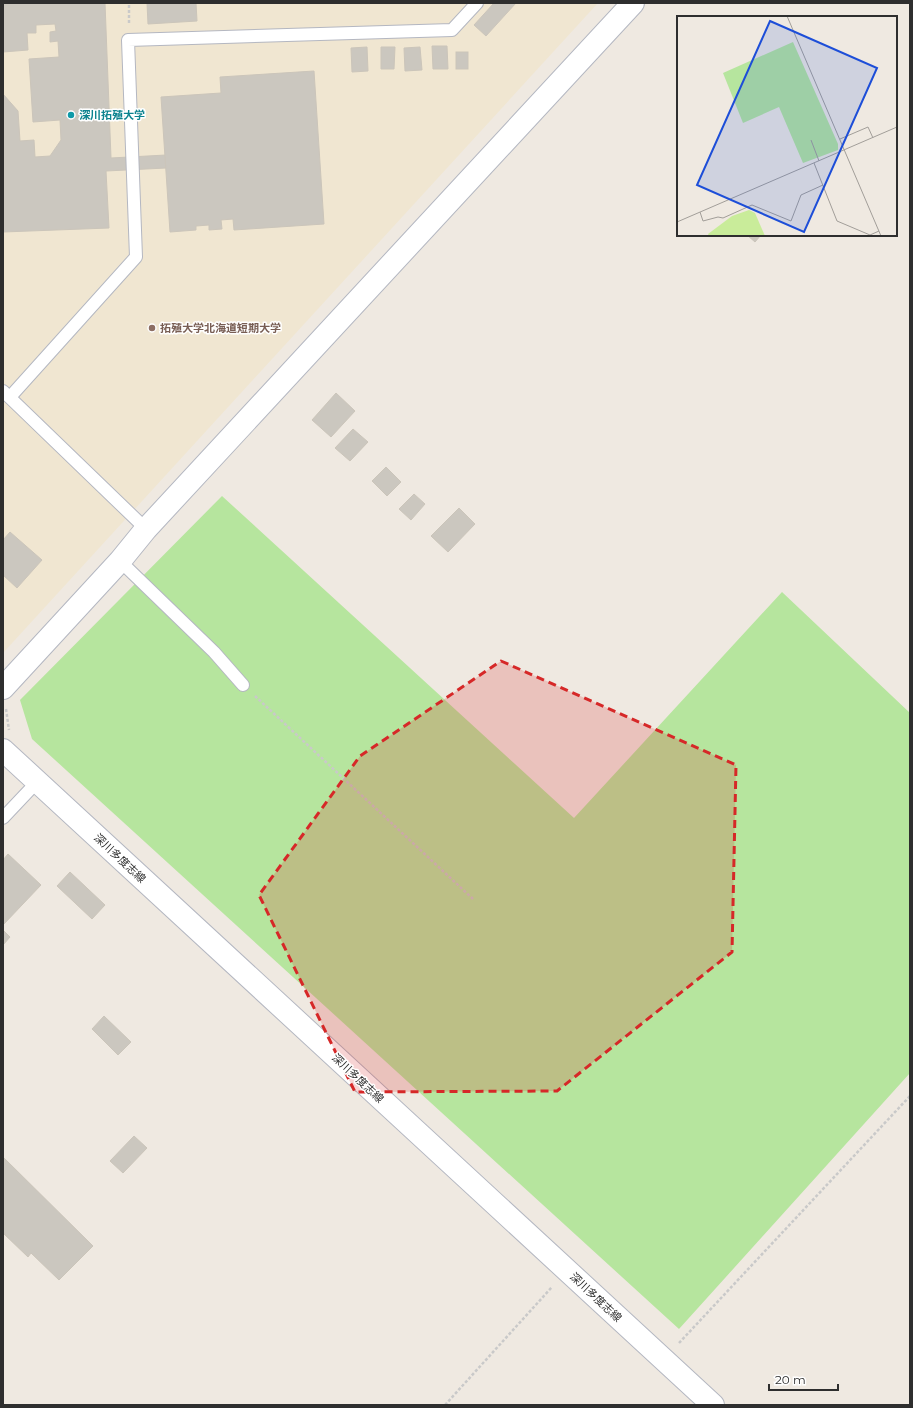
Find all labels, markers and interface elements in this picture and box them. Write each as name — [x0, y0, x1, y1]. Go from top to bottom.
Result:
inset map — [677, 16, 897, 236]
place label: 深川拓殖大学 — [79, 108, 145, 122]
marker: 深川拓殖大学 — [66, 110, 76, 120]
place label: 拓殖大学北海道短期大学 — [160, 321, 281, 335]
marker: 拓殖大学北海道短期大学 — [147, 323, 157, 333]
street label: 深川多度志線 — [91, 830, 149, 886]
street label: 深川多度志線 — [329, 1050, 387, 1106]
street label: 深川多度志線 — [567, 1269, 625, 1325]
scale bar — [769, 1366, 838, 1392]
text: 20 m — [775, 1372, 806, 1387]

